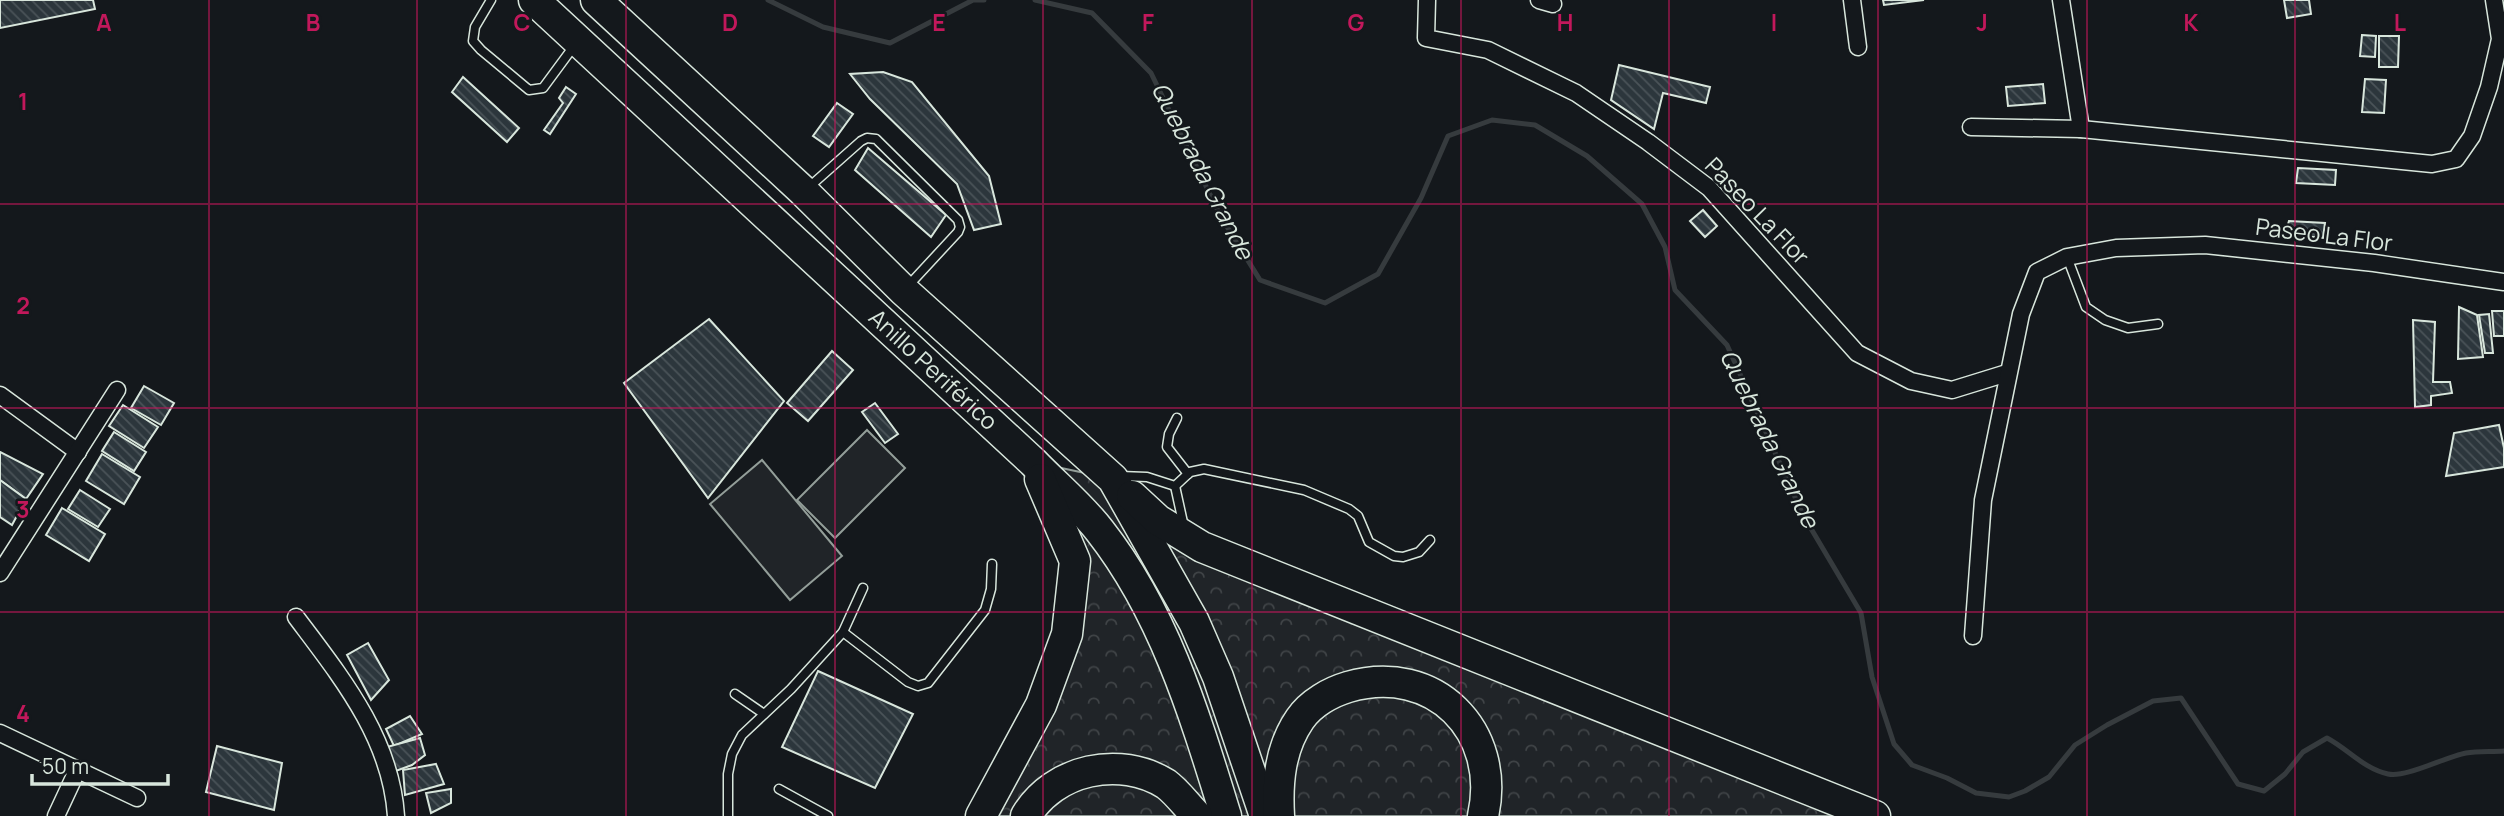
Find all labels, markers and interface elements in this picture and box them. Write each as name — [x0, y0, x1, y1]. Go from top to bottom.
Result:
text: A — [96, 6, 112, 38]
text: B — [306, 6, 320, 38]
text: C — [514, 6, 531, 38]
text: D — [722, 6, 738, 38]
text: E — [932, 6, 946, 38]
text: F — [1142, 6, 1154, 38]
text: G — [1348, 6, 1365, 38]
text: H — [1557, 6, 1573, 38]
text: I — [1771, 6, 1777, 38]
text: J — [1976, 6, 1988, 38]
text: K — [2184, 6, 2199, 38]
text: L — [2394, 6, 2406, 38]
water label: Quebrada Grande — [1144, 76, 1263, 266]
text: 1 — [18, 85, 28, 117]
street label: Paseo La Flor — [1698, 150, 1817, 271]
street label: Paseo La Flor — [2254, 210, 2394, 258]
text: 2 — [16, 289, 30, 321]
street label: Anillo Periférico — [863, 301, 1005, 437]
water label: Quebrada Grande — [1713, 344, 1829, 535]
text: 3 — [16, 493, 30, 525]
text: 4 — [16, 697, 30, 729]
scale bar — [32, 742, 168, 786]
text: 50 m — [42, 752, 89, 780]

